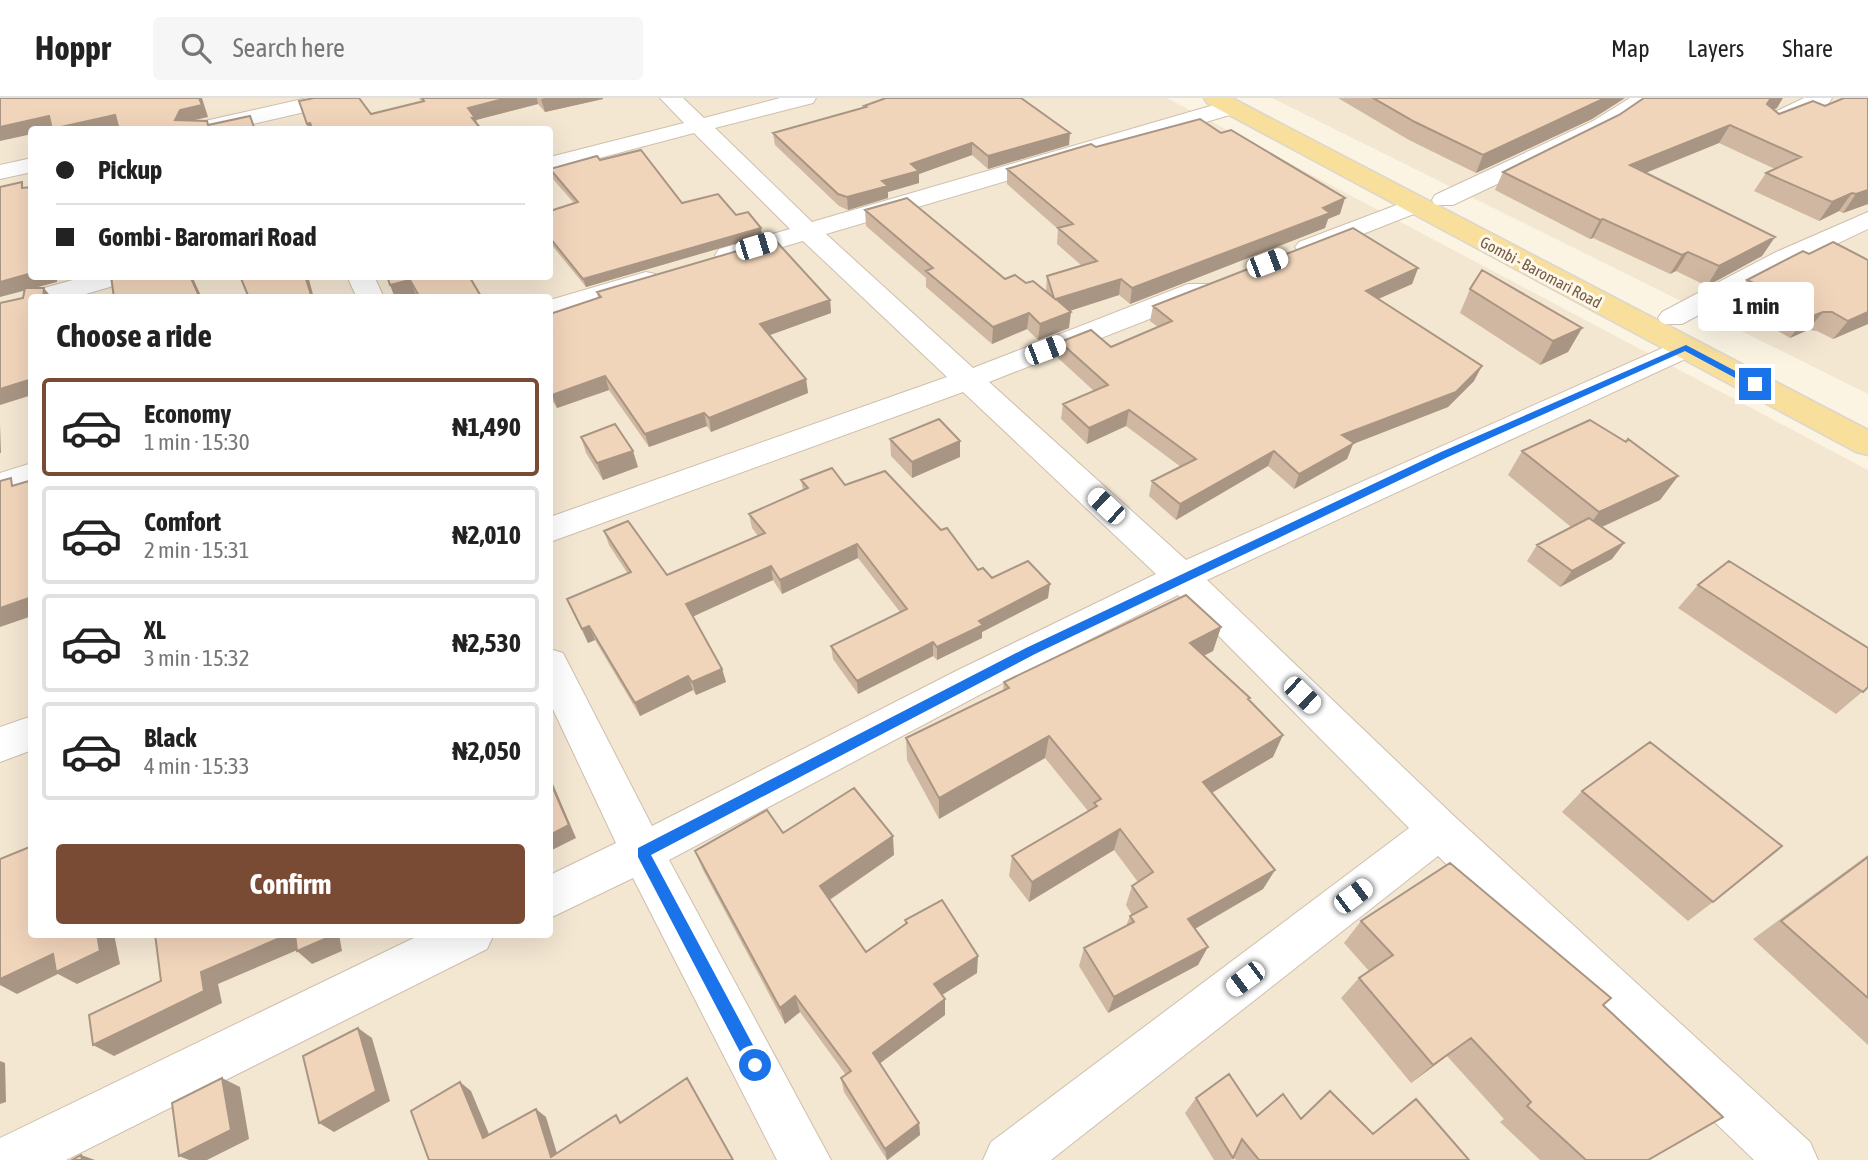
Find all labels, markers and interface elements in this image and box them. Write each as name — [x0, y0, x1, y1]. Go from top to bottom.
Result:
search box — [153, 17, 643, 80]
text: Hoppr — [35, 29, 111, 67]
icon: search — [177, 29, 215, 67]
text: Search here — [233, 33, 345, 63]
text: Map — [1611, 35, 1650, 62]
text: Layers — [1688, 35, 1744, 62]
text: Share — [1782, 35, 1833, 62]
text: Pickup — [98, 155, 162, 185]
text: Gombi - Baromari Road — [98, 222, 317, 252]
car — [733, 230, 780, 262]
street label: Gombi - Baromari Road — [1477, 232, 1605, 312]
car — [1244, 246, 1291, 280]
callout: 1 min — [1697, 282, 1813, 331]
text: 1 min — [1733, 293, 1779, 319]
text: Choose a ride — [56, 317, 212, 354]
car — [1022, 333, 1069, 367]
route end — [1739, 368, 1771, 400]
icon: car — [60, 396, 123, 459]
text: Economy — [144, 399, 231, 429]
text: ₦1,490 — [452, 412, 521, 442]
text: 1 min · 15:30 — [144, 429, 250, 455]
car — [1084, 484, 1129, 528]
icon: car — [60, 504, 123, 567]
text: Comfort — [144, 507, 221, 537]
text: ₦2,010 — [452, 520, 521, 550]
text: 2 min · 15:31 — [144, 537, 250, 563]
icon: car — [60, 612, 123, 675]
text: XL — [144, 615, 166, 645]
text: ₦2,530 — [452, 628, 521, 658]
text: 3 min · 15:32 — [144, 645, 250, 671]
car — [1280, 673, 1325, 717]
icon: car — [60, 720, 123, 783]
text: Black — [144, 723, 196, 753]
text: ₦2,050 — [452, 736, 521, 766]
text: 4 min · 15:33 — [144, 753, 250, 779]
button: Confirm — [56, 844, 525, 924]
car — [1330, 875, 1377, 917]
car — [1222, 958, 1269, 1000]
route start — [739, 1049, 771, 1081]

